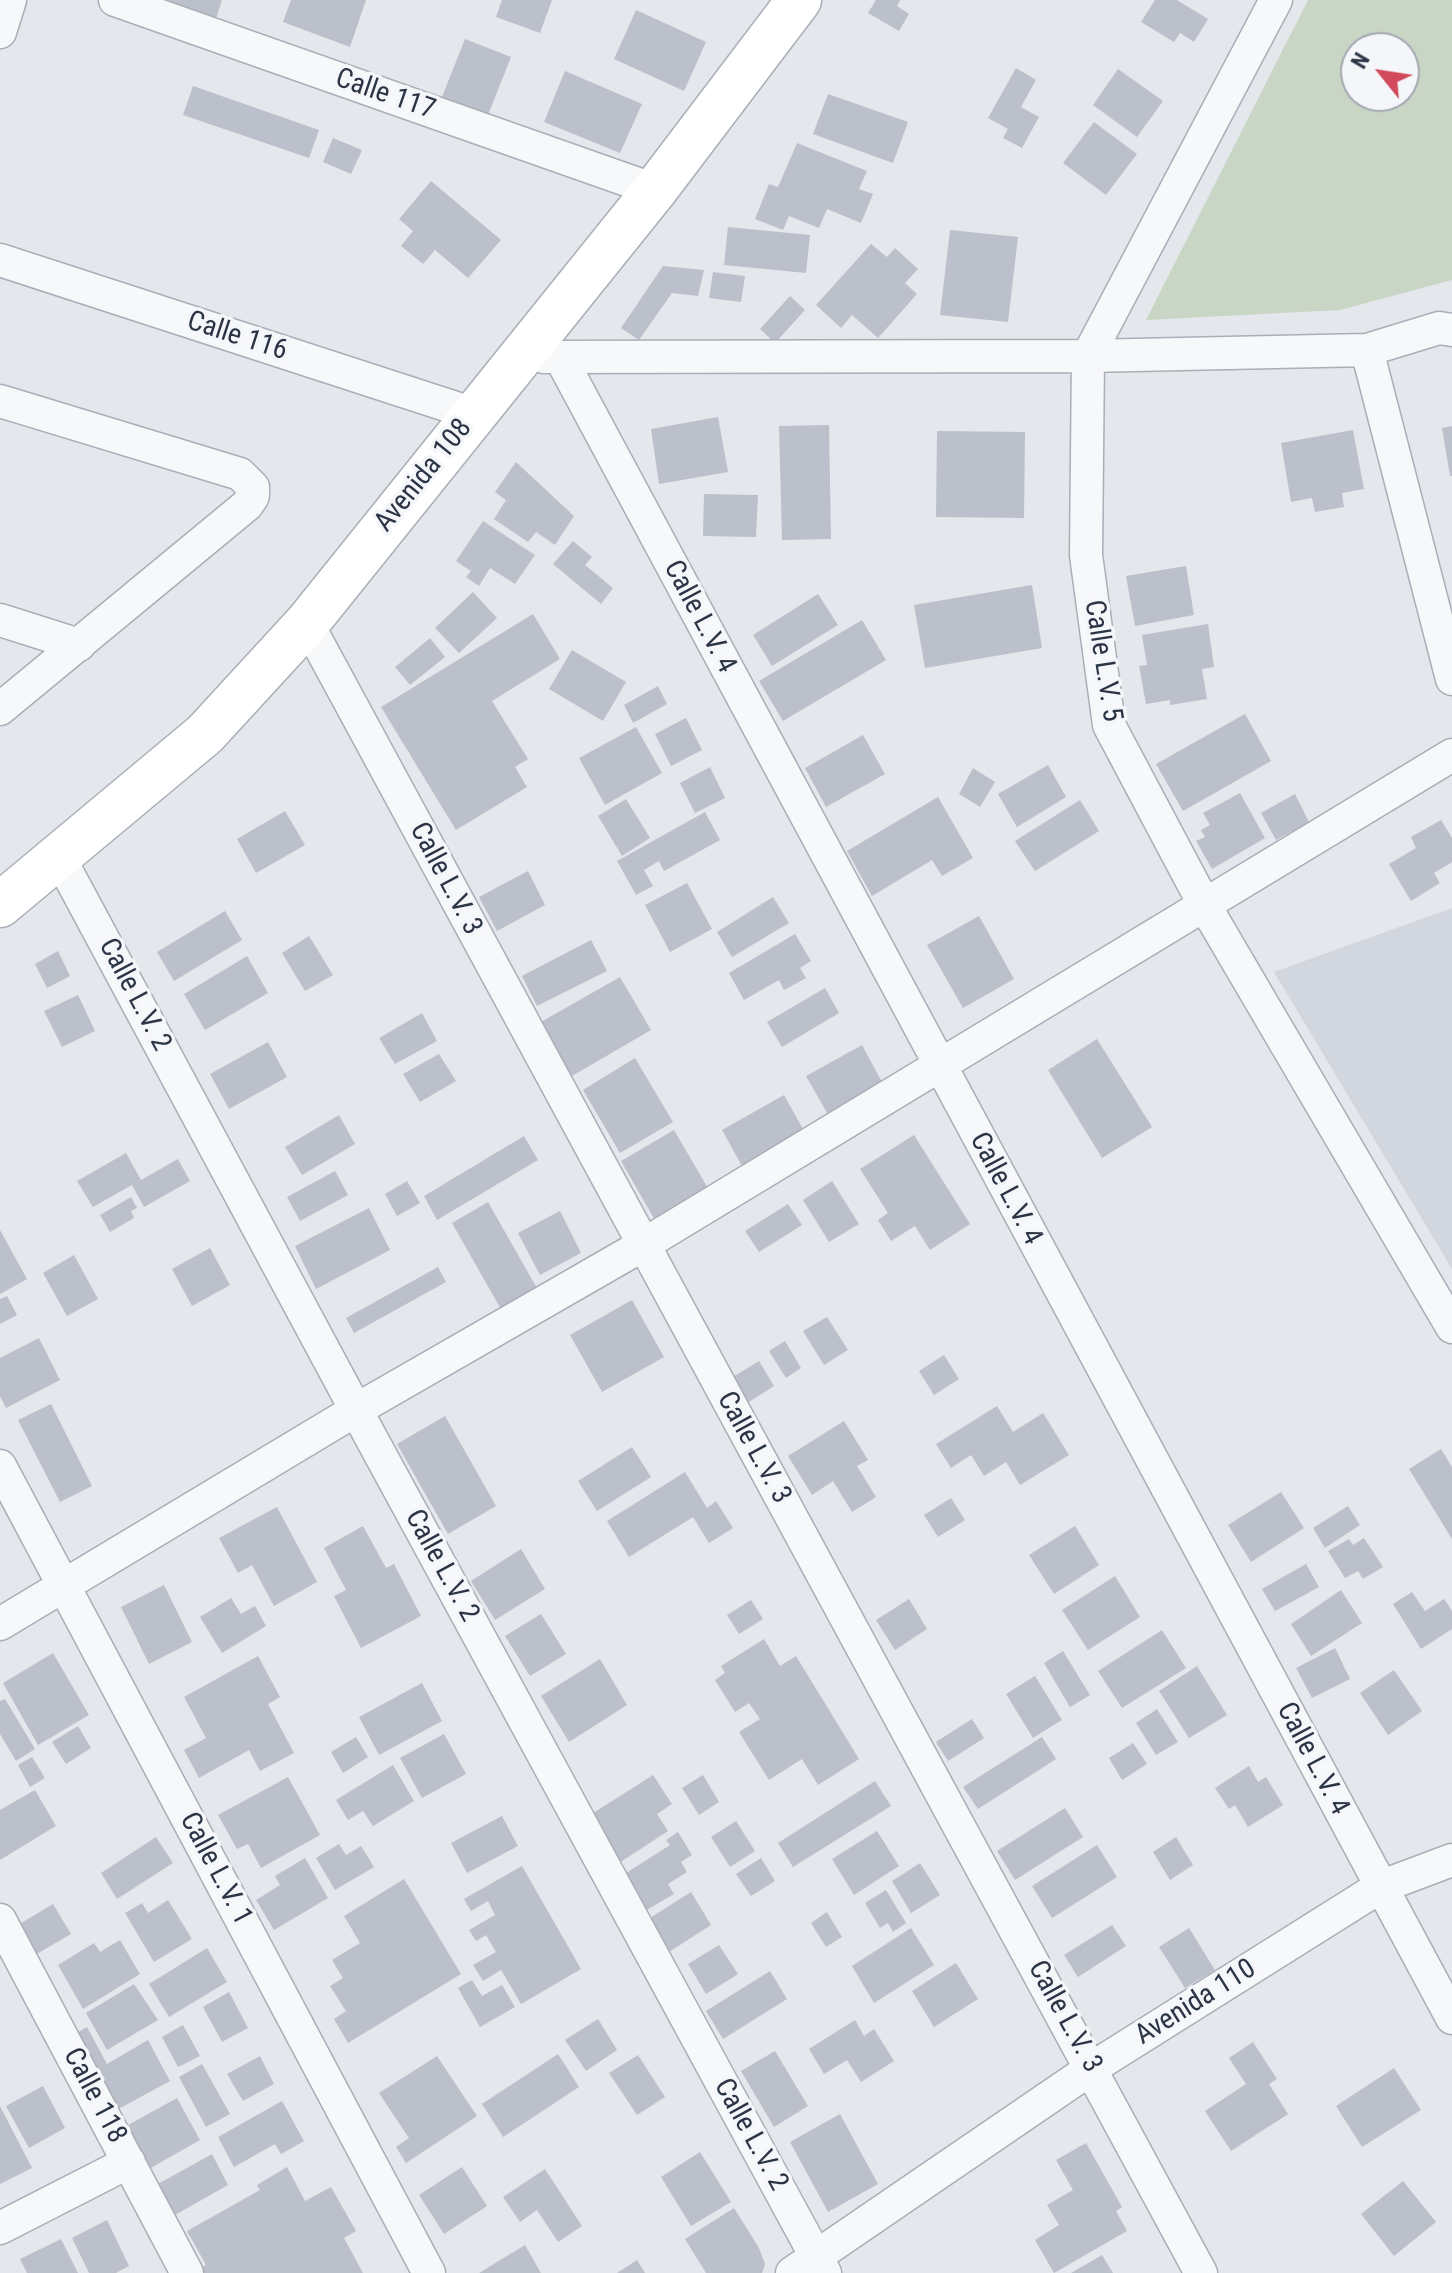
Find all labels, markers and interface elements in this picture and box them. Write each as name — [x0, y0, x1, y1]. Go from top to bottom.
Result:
north arrow — [1340, 32, 1420, 112]
text: N — [1346, 49, 1375, 73]
street label: Calle 117 — [331, 62, 439, 128]
street label: Calle 116 — [183, 305, 291, 369]
street label: Avenida 108 — [368, 413, 480, 539]
street label: Calle L.V. 4 — [655, 555, 743, 679]
street label: Calle L.V. 5 — [1076, 598, 1128, 724]
street label: Calle L.V. 3 — [401, 817, 489, 941]
street label: Calle L.V. 2 — [90, 933, 178, 1057]
street label: Calle L.V. 4 — [961, 1127, 1049, 1251]
street label: Calle L.V. 3 — [709, 1386, 797, 1510]
street label: Calle L.V. 2 — [397, 1504, 485, 1628]
street label: Calle L.V. 4 — [1268, 1697, 1356, 1821]
street label: Calle L.V. 1 — [171, 1807, 259, 1931]
street label: Avenida 110 — [1130, 1953, 1262, 2053]
street label: Calle L.V. 3 — [1020, 1955, 1108, 2079]
street label: Calle 118 — [55, 2043, 133, 2149]
street label: Calle L.V. 2 — [706, 2073, 794, 2197]

